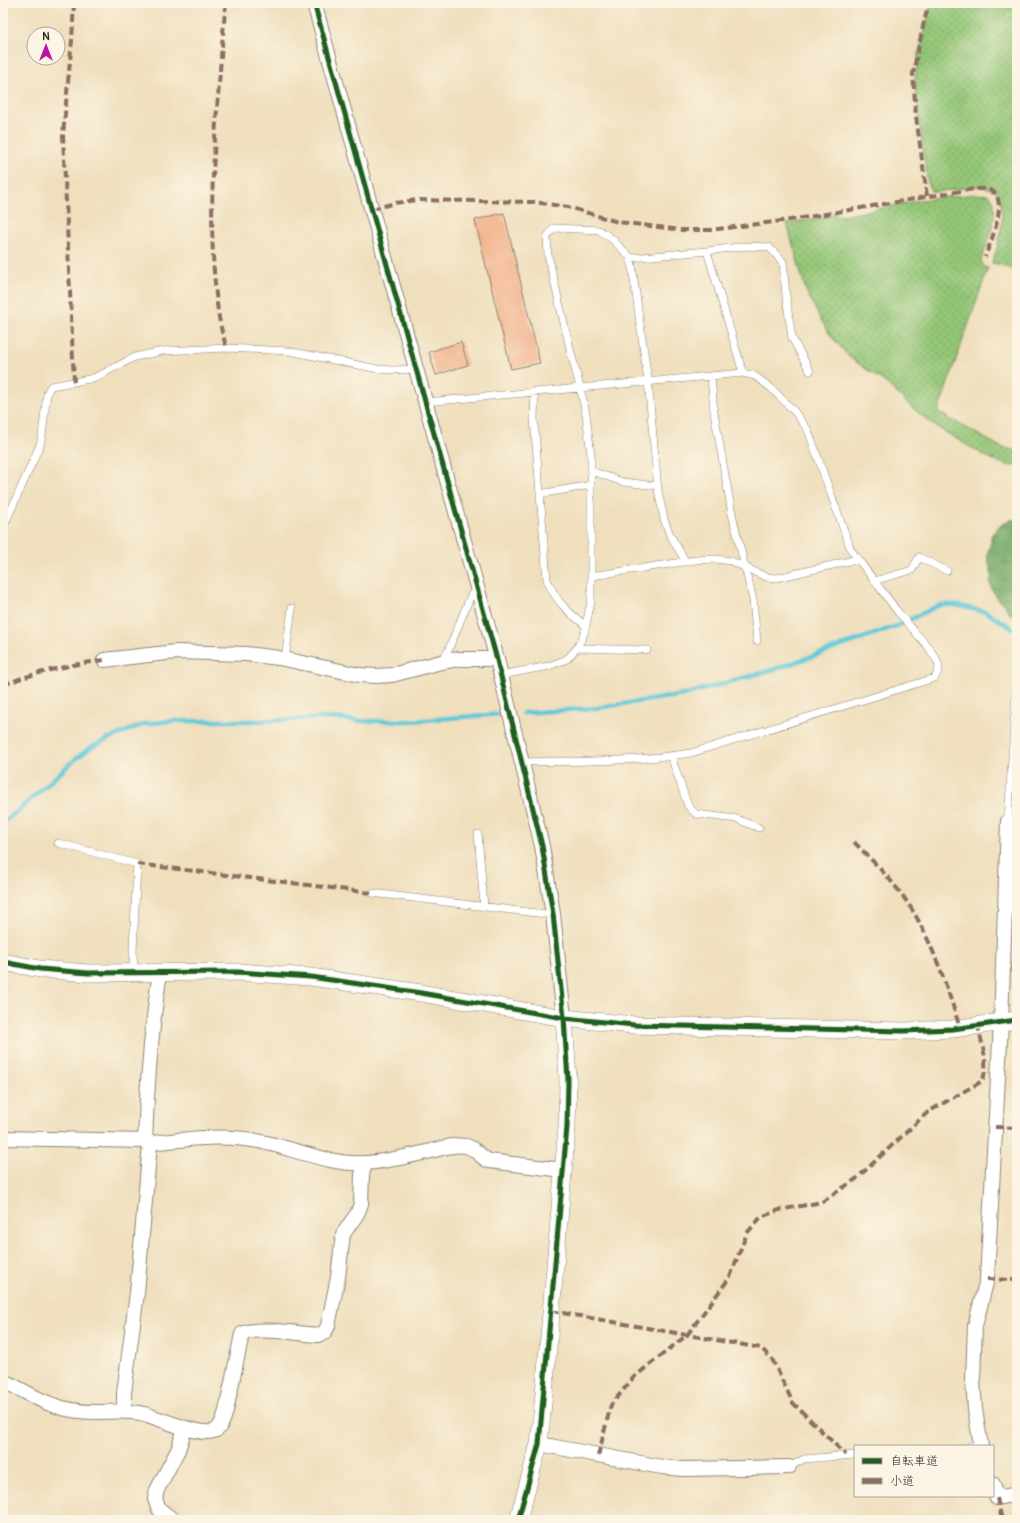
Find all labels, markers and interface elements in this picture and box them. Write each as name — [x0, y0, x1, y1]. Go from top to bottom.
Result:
north arrow — [26, 26, 66, 66]
text: N — [42, 30, 50, 43]
legend — [854, 1445, 994, 1497]
text: 自転車道 — [890, 1454, 938, 1469]
text: 小道 — [890, 1474, 914, 1489]

